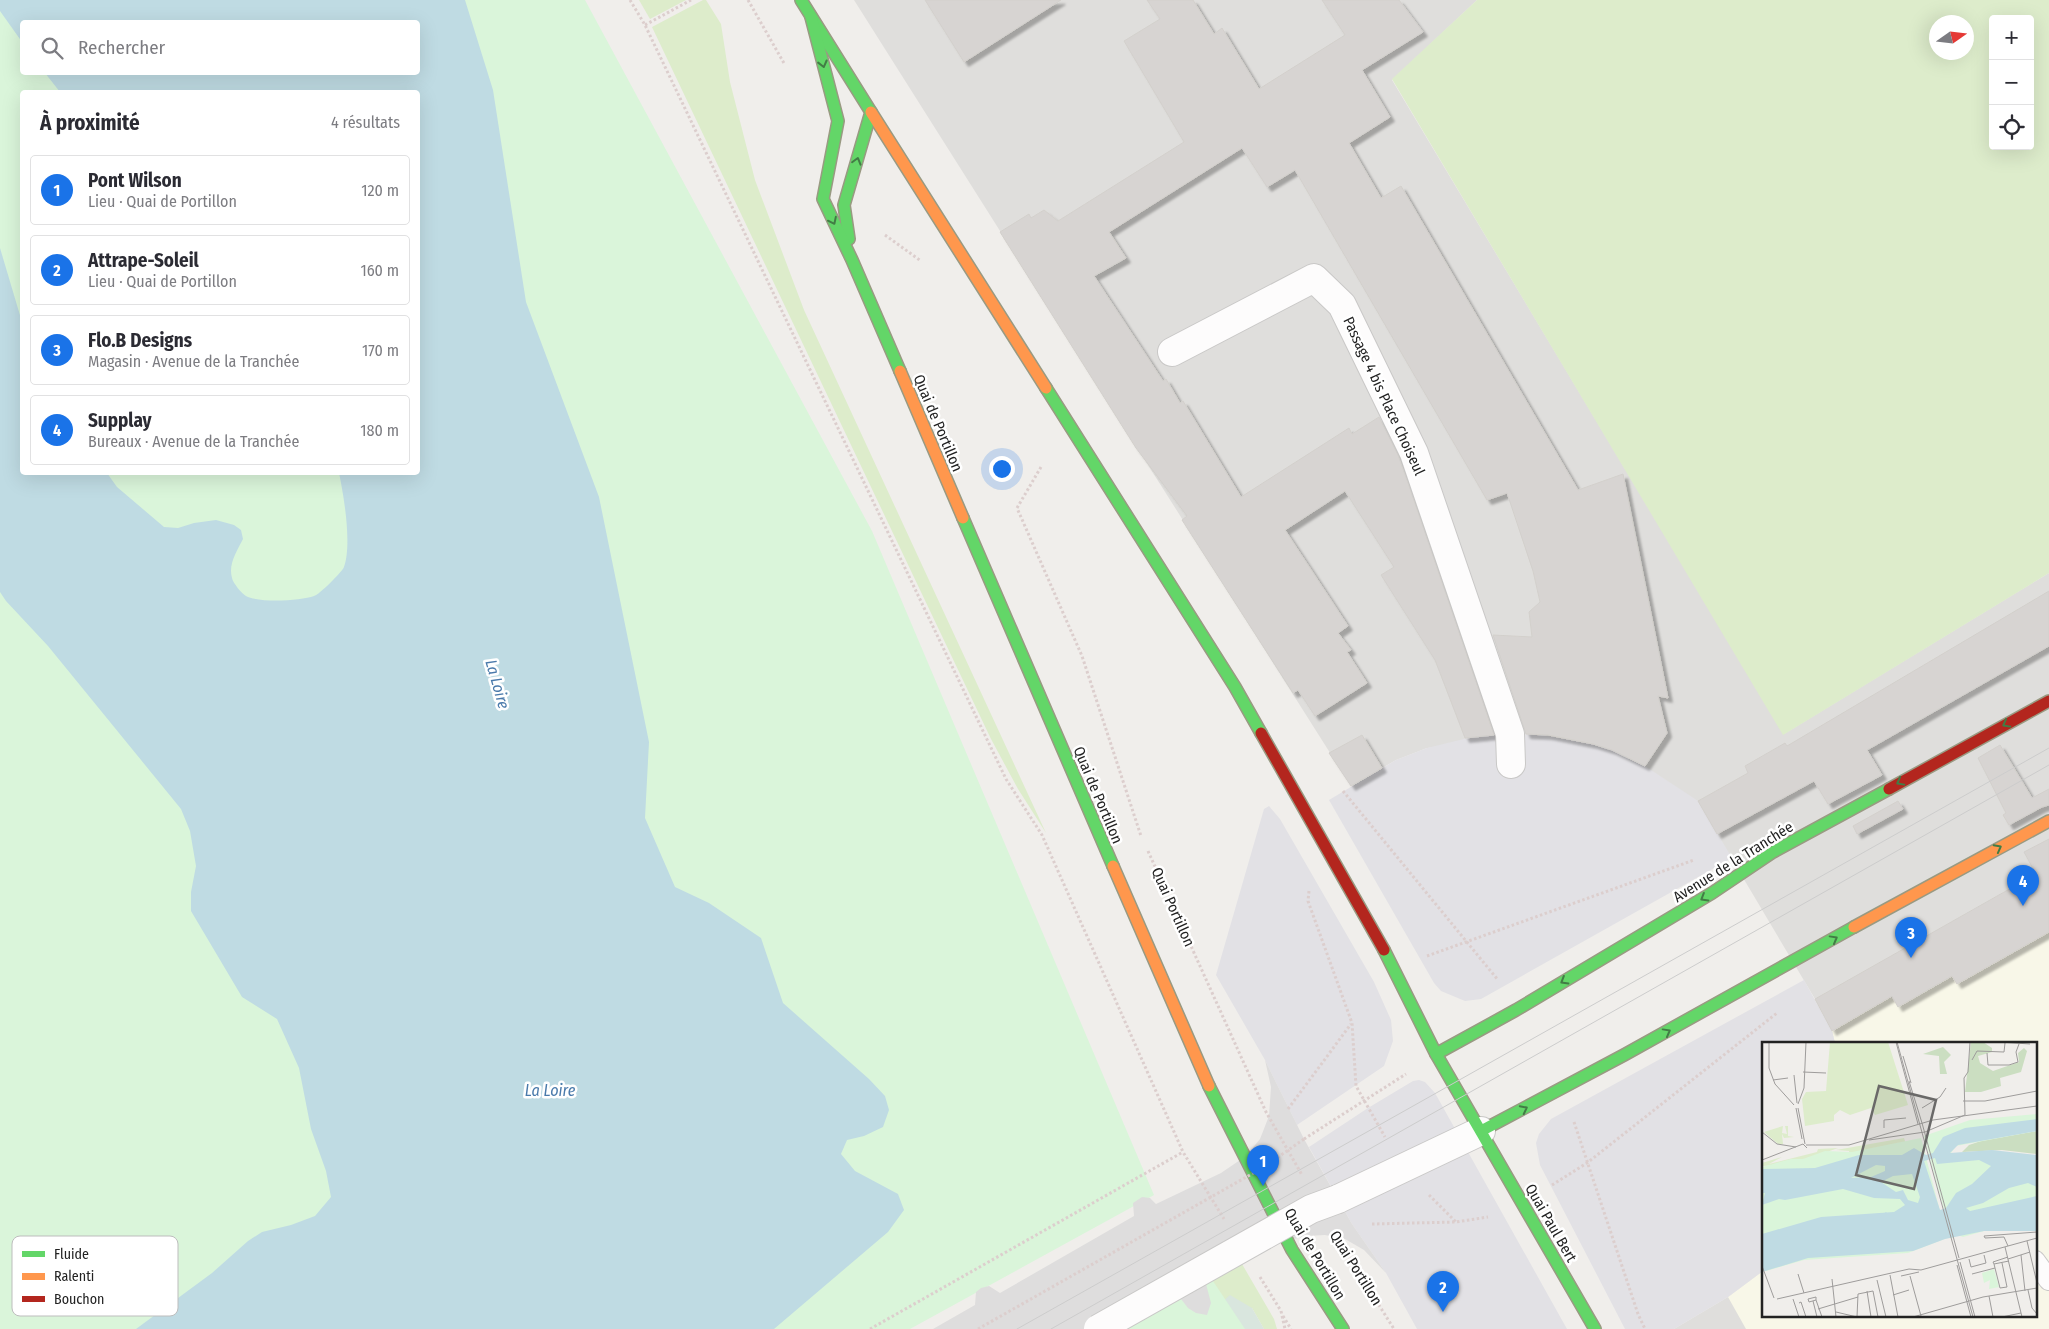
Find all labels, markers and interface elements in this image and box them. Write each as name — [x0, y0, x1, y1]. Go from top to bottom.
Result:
north arrow — [1929, 15, 1974, 60]
map controls — [1989, 15, 2034, 150]
button: + — [1989, 15, 2034, 60]
search box — [20, 20, 420, 75]
icon: search — [38, 34, 66, 62]
text: Rechercher — [78, 36, 165, 59]
one-way arrow — [817, 60, 828, 69]
button: − — [1989, 60, 2034, 105]
button: locate — [1989, 105, 2034, 150]
text: À proximité — [40, 110, 140, 136]
text: 4 résultats — [331, 113, 400, 132]
one-way arrow — [852, 157, 862, 166]
text: Pont Wilson — [88, 169, 182, 192]
text: 1 — [54, 181, 60, 200]
text: 120 m — [361, 181, 399, 200]
text: Lieu · Quai de Portillon — [88, 192, 237, 211]
one-way arrow — [827, 216, 837, 225]
text: Attrape-Soleil — [88, 249, 199, 272]
text: 2 — [53, 261, 61, 280]
text: 160 m — [360, 261, 399, 280]
text: Lieu · Quai de Portillon — [88, 272, 237, 291]
street label: Passage 4 bis Place Choiseul — [1339, 314, 1429, 478]
text: Flo.B Designs — [88, 329, 192, 352]
text: 3 — [53, 341, 61, 360]
text: 170 m — [362, 341, 399, 360]
text: Magasin · Avenue de la Tranchée — [88, 352, 299, 371]
street label: Quai de Portillon — [909, 372, 967, 474]
text: Supplay — [88, 409, 152, 432]
text: 4 — [53, 421, 61, 440]
text: 180 m — [360, 421, 399, 440]
text: Bureaux · Avenue de la Tranchée — [88, 432, 299, 451]
your location — [989, 456, 1015, 482]
water label: La Loire — [481, 657, 514, 711]
one-way arrow — [2002, 718, 2011, 728]
street label: Quai de Portillon — [1069, 744, 1127, 846]
one-way arrow — [1896, 776, 1905, 786]
street label: Avenue de la Tranchée — [1670, 818, 1796, 906]
one-way arrow — [1993, 844, 2002, 854]
street label: Quai Portillon — [1148, 865, 1198, 949]
pin: 4 — [2007, 865, 2039, 906]
one-way arrow — [1700, 892, 1709, 902]
pin: 3 — [1895, 917, 1927, 958]
one-way arrow — [1829, 935, 1838, 945]
one-way arrow — [1560, 975, 1569, 985]
one-way arrow — [1662, 1028, 1671, 1038]
inset map — [1762, 1042, 2036, 1316]
water label: La Loire — [525, 1081, 576, 1100]
one-way arrow — [1519, 1105, 1528, 1115]
pin: 1 — [1247, 1145, 1279, 1186]
street label: Quai Paul Bert — [1521, 1181, 1581, 1265]
street label: Quai de Portillon — [1281, 1205, 1349, 1303]
street label: Quai Portillon — [1326, 1227, 1386, 1309]
legend — [12, 1236, 178, 1316]
text: Fluide — [54, 1246, 89, 1263]
text: Ralenti — [54, 1268, 94, 1285]
pin: 2 — [1427, 1271, 1459, 1312]
text: Bouchon — [54, 1291, 104, 1308]

